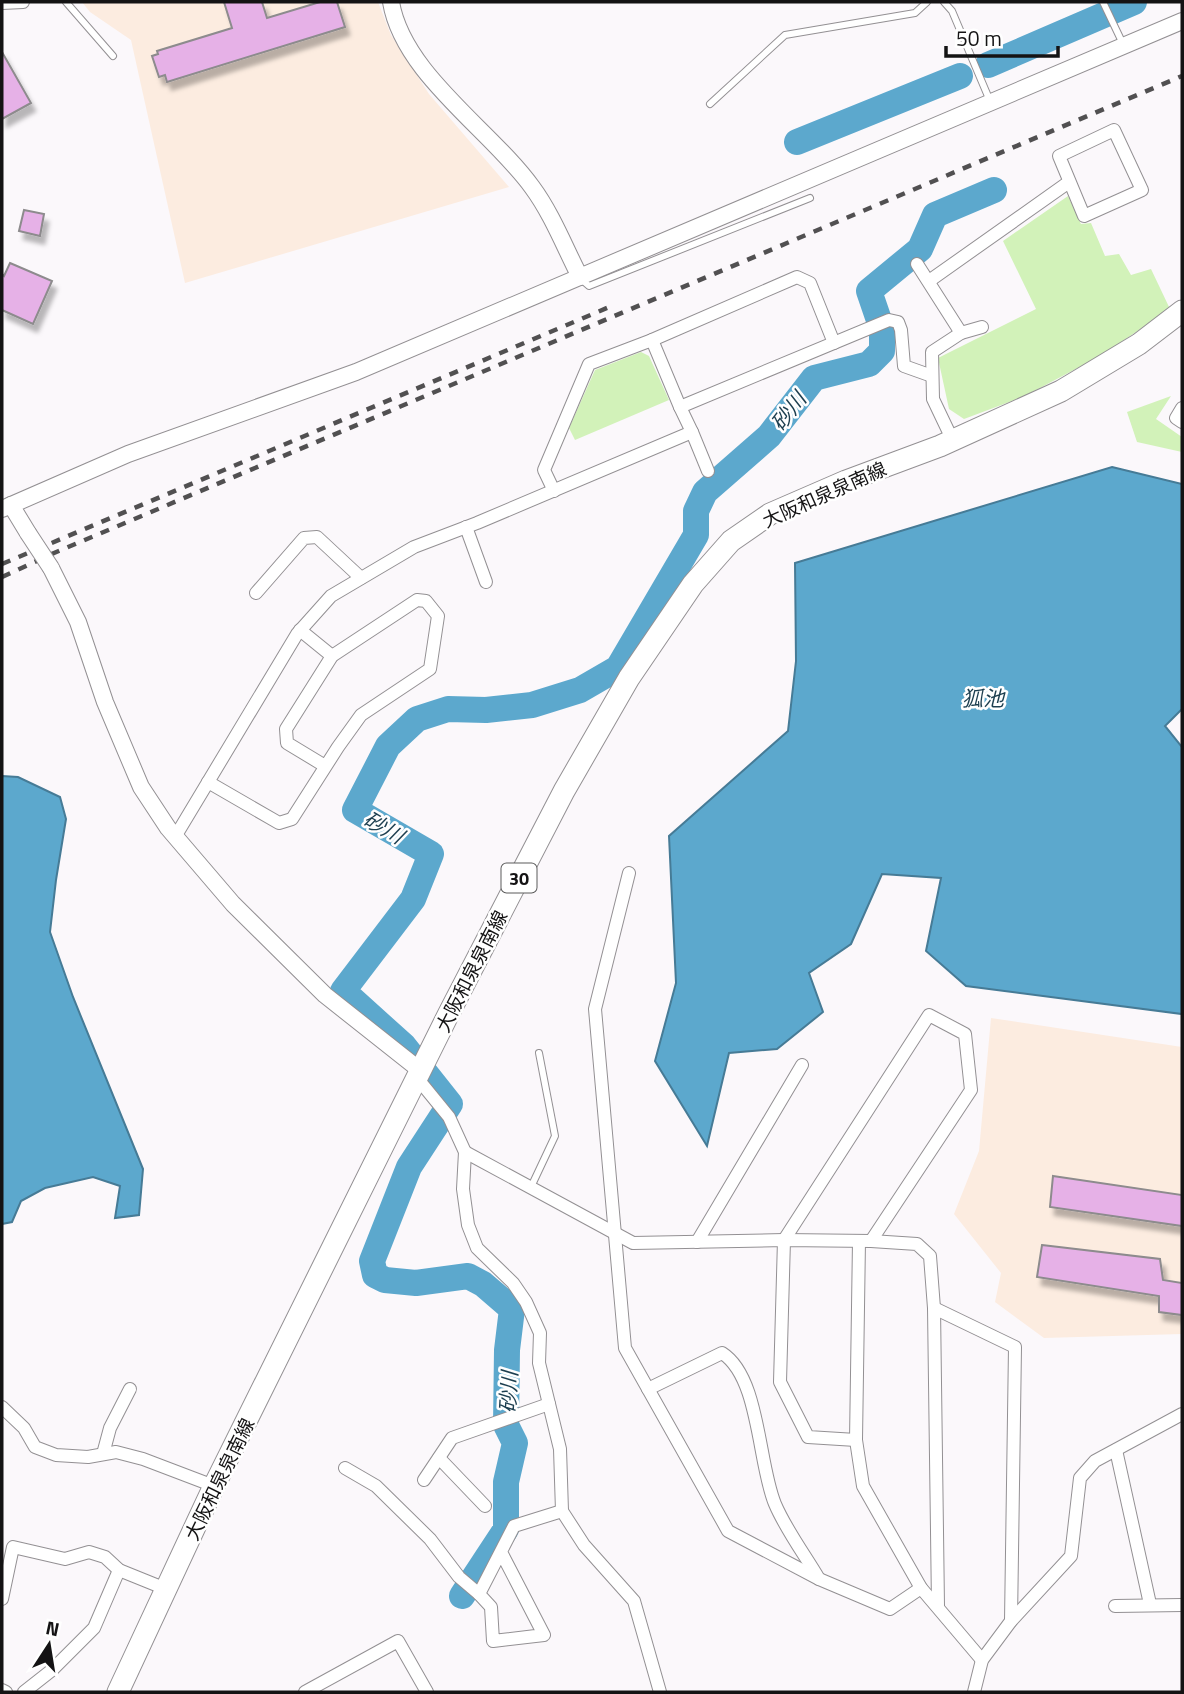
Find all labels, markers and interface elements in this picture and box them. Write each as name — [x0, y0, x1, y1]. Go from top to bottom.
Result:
scale bar — [946, 14, 1058, 58]
text: 50 m — [956, 22, 1002, 54]
water label: 砂川 — [762, 383, 815, 437]
street label: 大阪和泉泉南線 — [757, 454, 891, 534]
water label: 狐池 — [962, 682, 1006, 714]
water label: 砂川 — [358, 803, 412, 852]
road number: 30 — [502, 864, 536, 892]
street label: 大阪和泉泉南線 — [428, 905, 514, 1037]
water label: 砂川 — [491, 1368, 525, 1414]
street label: 大阪和泉泉南線 — [177, 1413, 261, 1545]
north arrow — [14, 1610, 84, 1680]
text: N — [43, 1612, 62, 1643]

